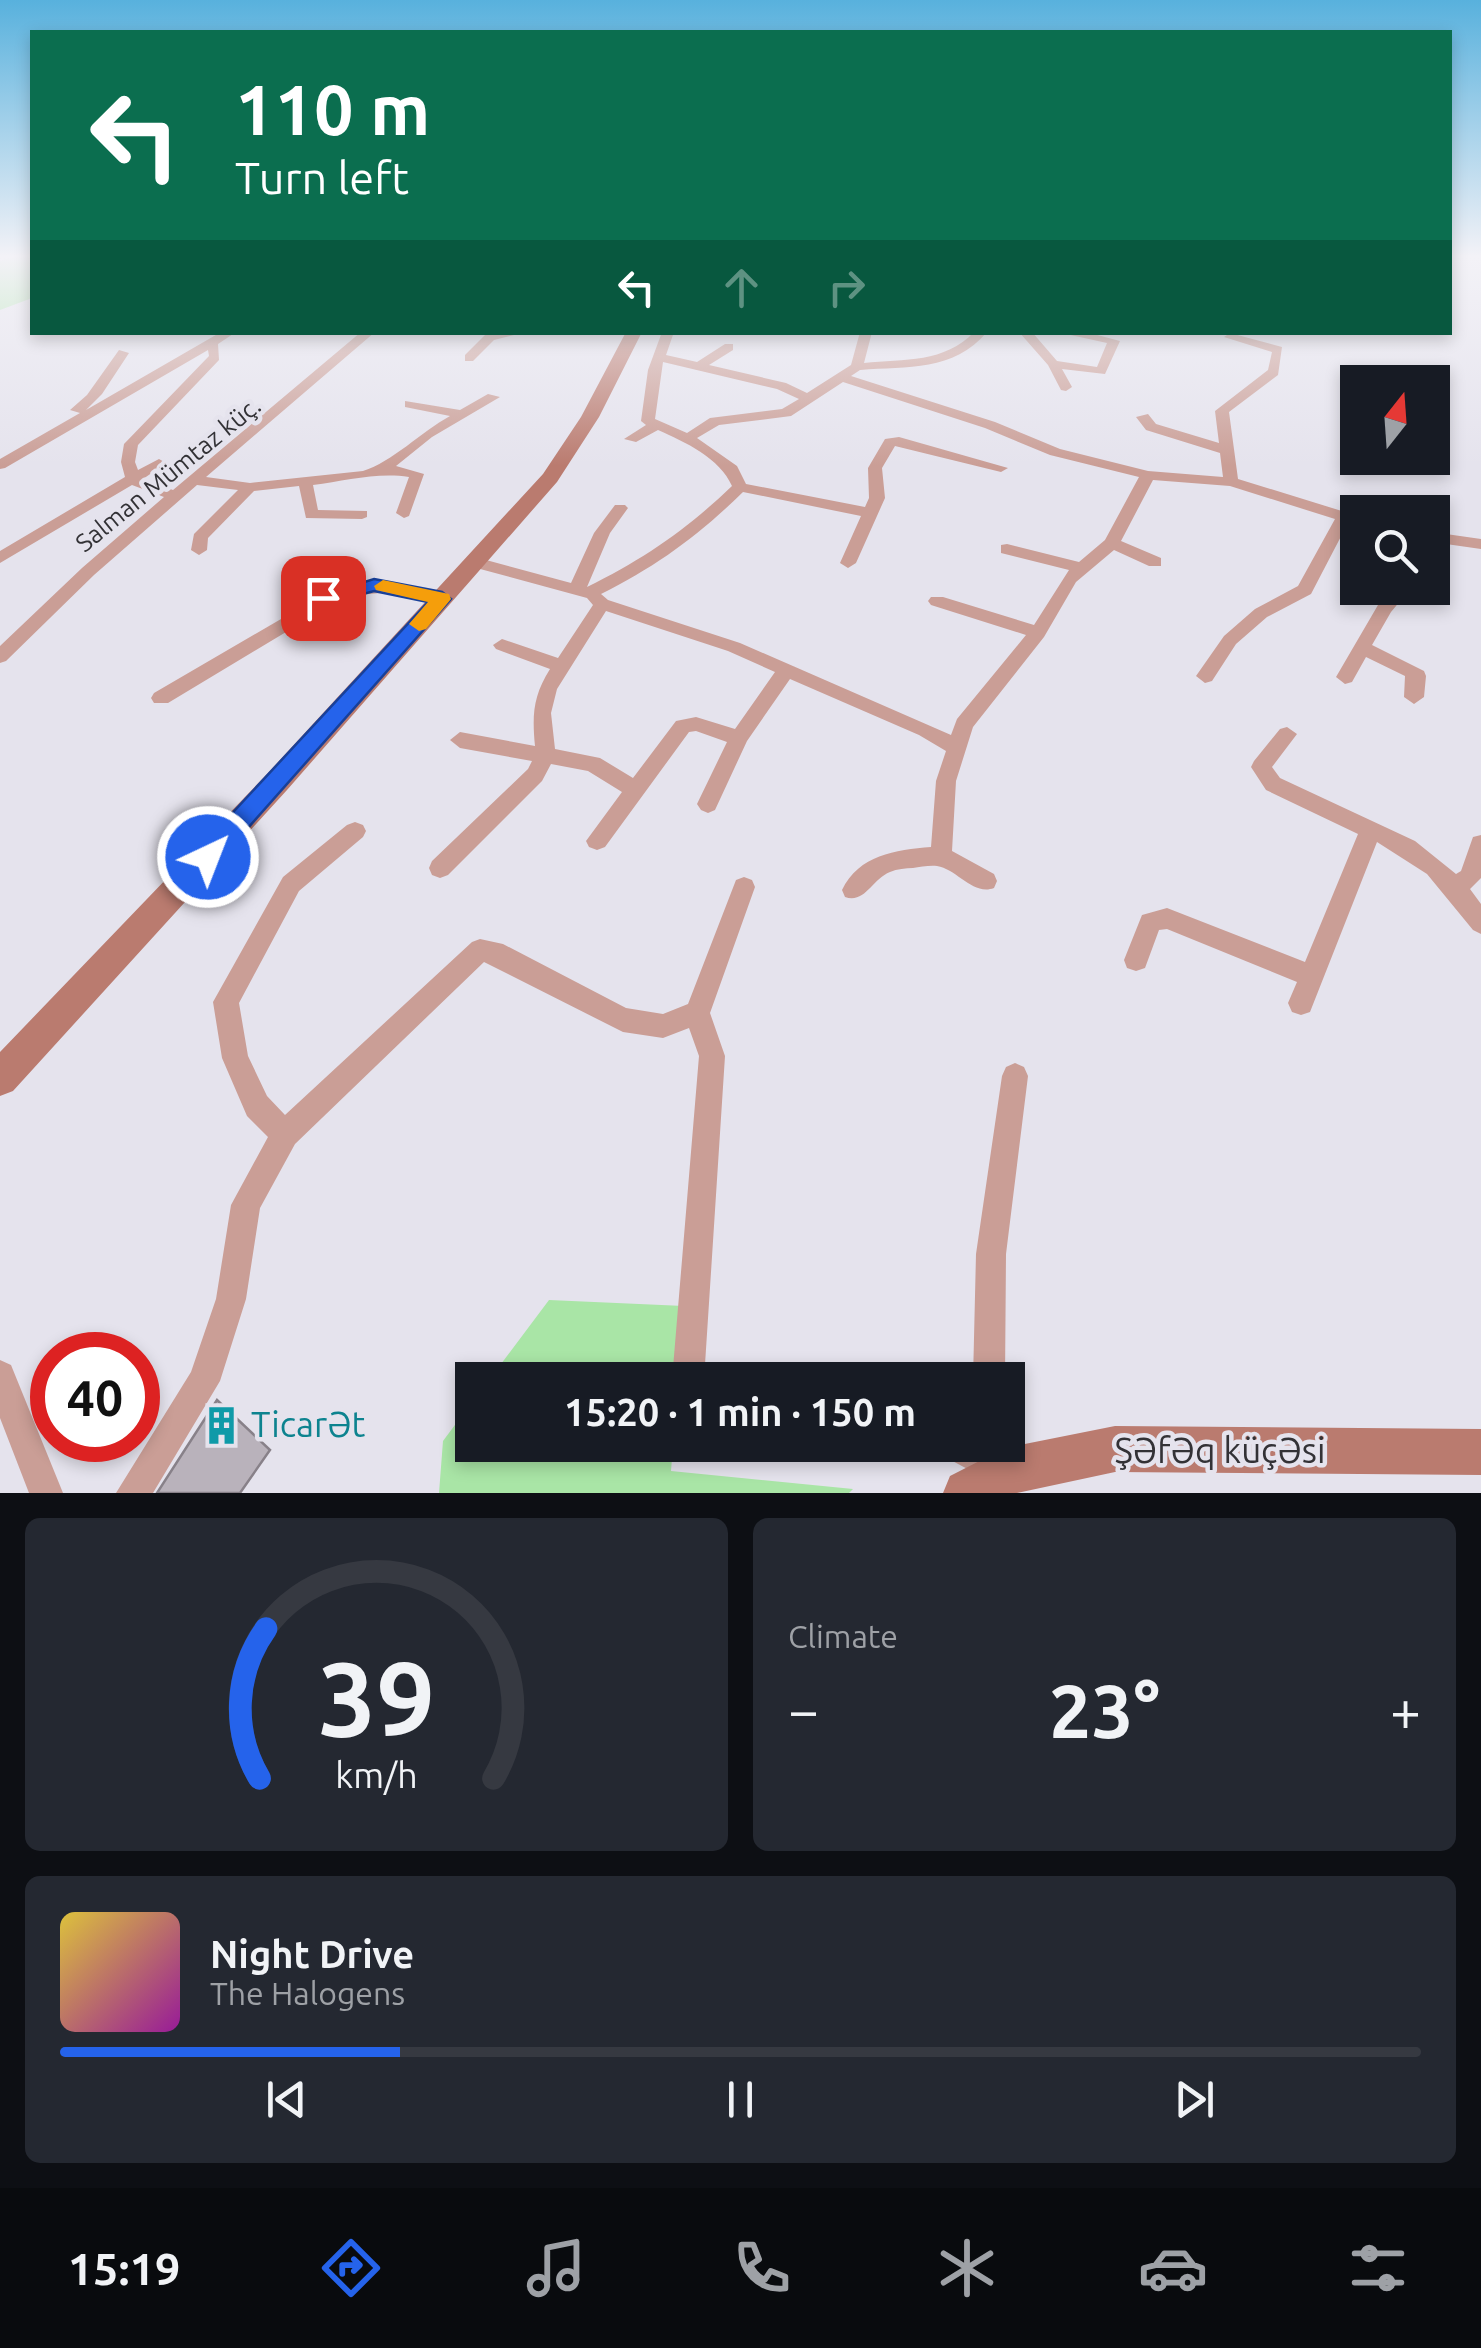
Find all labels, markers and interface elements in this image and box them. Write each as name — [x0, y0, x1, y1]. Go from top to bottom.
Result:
icon: left — [70, 70, 200, 200]
text: 110 m — [235, 70, 430, 148]
text: Turn left — [235, 152, 409, 203]
icon: left — [609, 260, 664, 315]
icon: ahead — [714, 260, 769, 315]
icon: right — [819, 260, 874, 315]
north arrow — [1340, 365, 1450, 475]
map controls — [1340, 365, 1450, 605]
street label: Salman Mümtaz küç. — [70, 391, 266, 557]
button: search — [1340, 495, 1450, 605]
pin — [281, 556, 366, 641]
icon: arrive — [296, 571, 351, 626]
position arrow — [156, 805, 260, 909]
speed limit sign: 40 — [30, 1332, 160, 1462]
text: 15:20 · 1 min · 150 m — [564, 1391, 916, 1433]
building icon: Ticarət — [200, 1404, 242, 1446]
place label: Ticarət — [251, 1404, 366, 1444]
street label: Şəfəq küçəsi — [1114, 1430, 1326, 1470]
text: Climate — [788, 1618, 898, 1654]
text: 39 — [318, 1639, 435, 1756]
text: 23° — [1049, 1668, 1160, 1752]
text: − — [788, 1679, 819, 1740]
text: + — [1390, 1679, 1421, 1740]
text: km/h — [335, 1755, 418, 1795]
text: Night Drive — [210, 1933, 414, 1975]
text: The Halogens — [210, 1975, 405, 2011]
icon: previous — [259, 2072, 314, 2127]
icon: pause — [713, 2072, 768, 2127]
icon: next — [1167, 2072, 1222, 2127]
icon: directions — [316, 2233, 386, 2303]
icon: music — [521, 2233, 591, 2303]
icon: phone — [727, 2233, 797, 2303]
icon: climate — [932, 2233, 1002, 2303]
icon: car — [1138, 2233, 1208, 2303]
icon: filters — [1343, 2233, 1413, 2303]
text: 15:19 — [68, 2243, 180, 2294]

